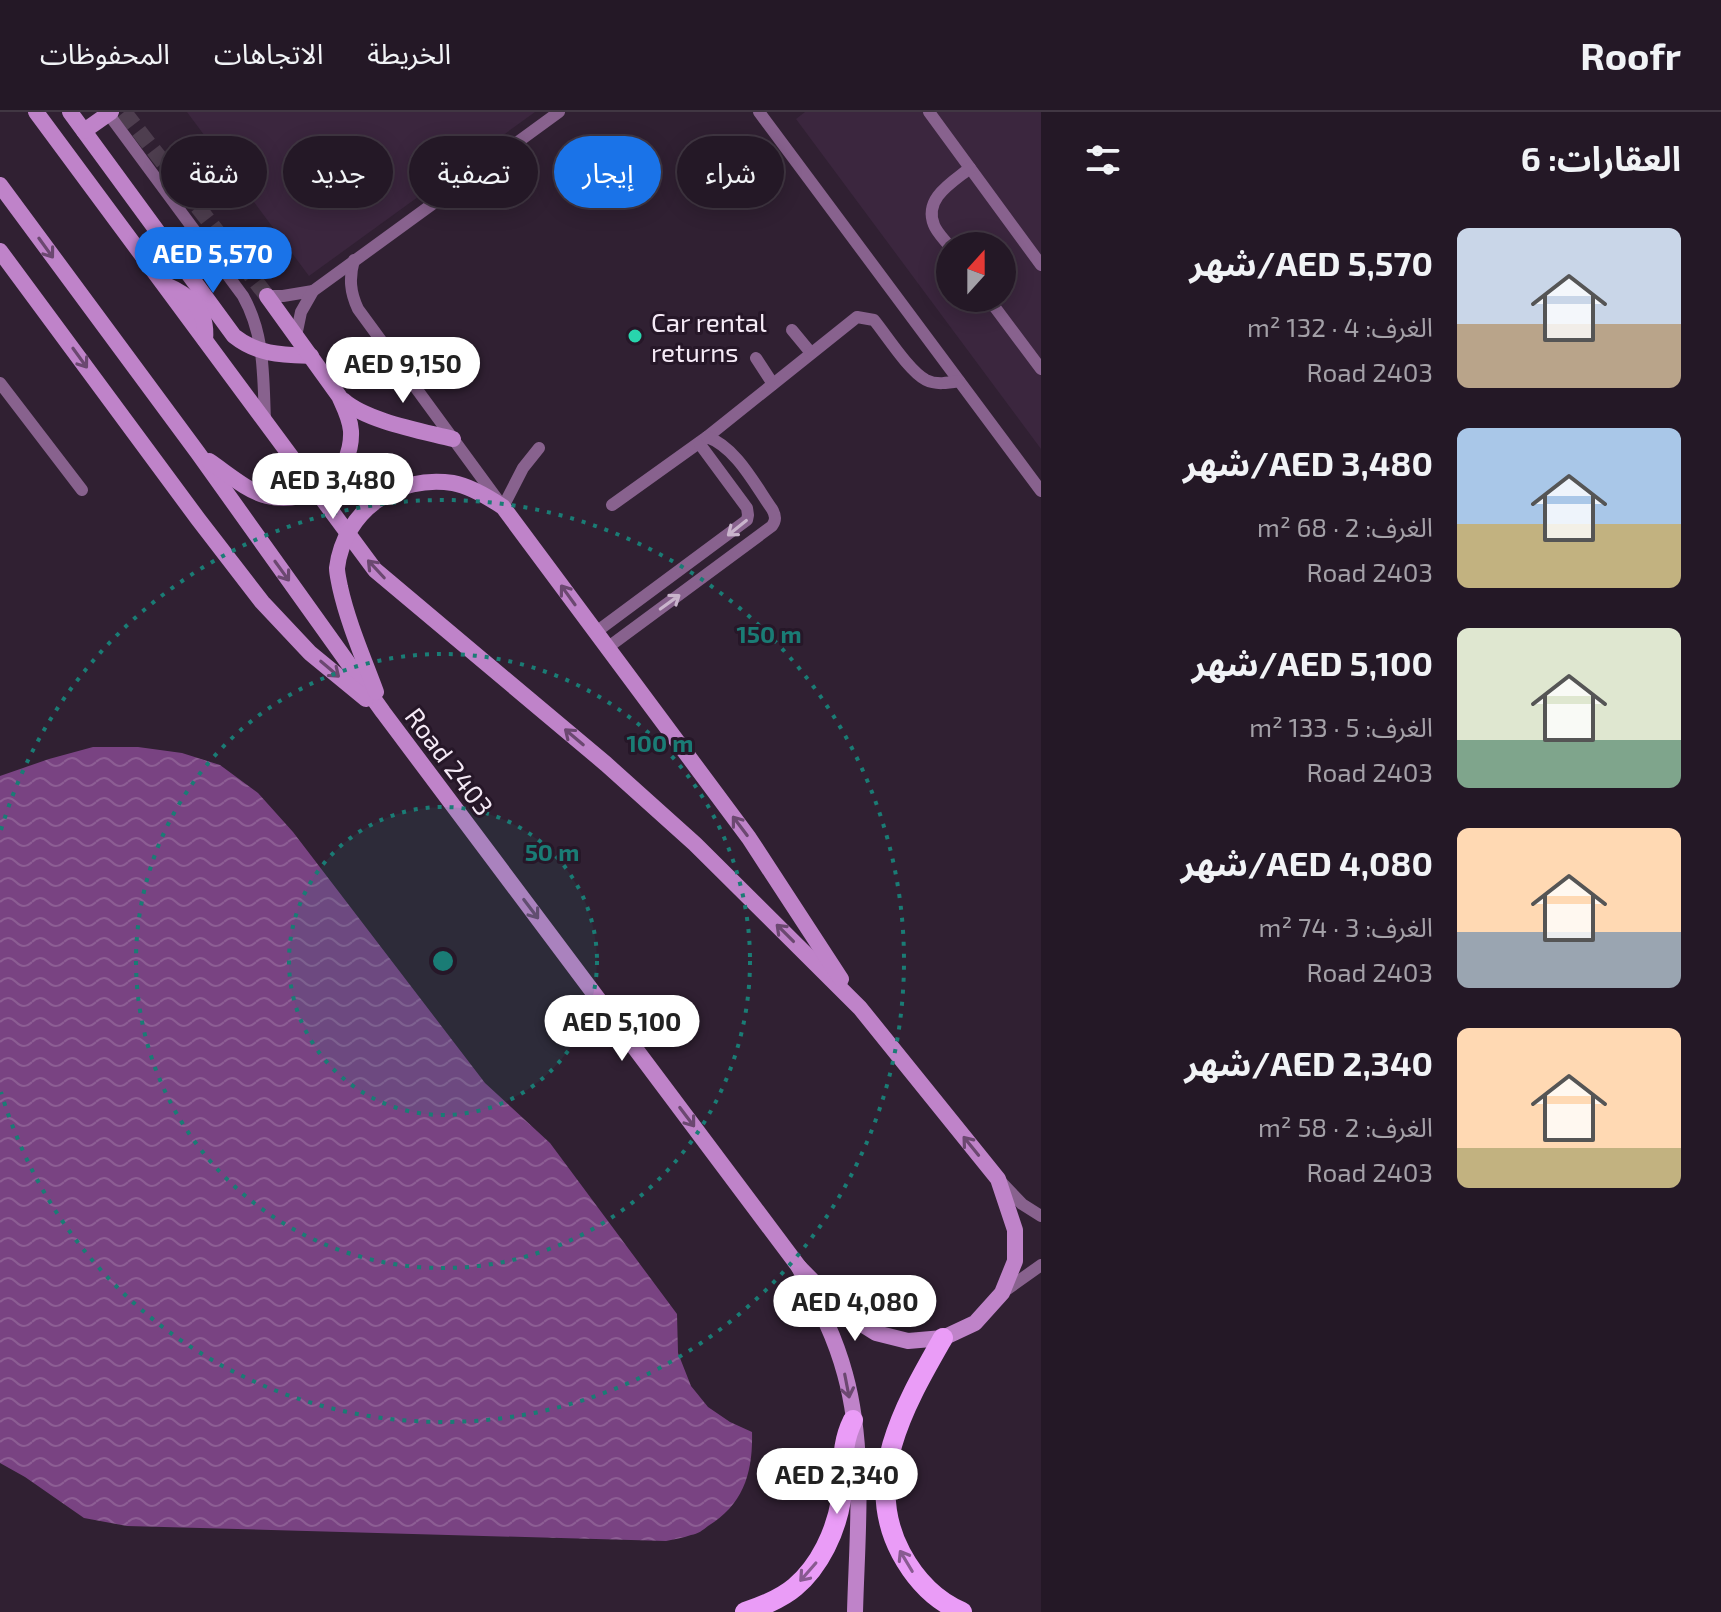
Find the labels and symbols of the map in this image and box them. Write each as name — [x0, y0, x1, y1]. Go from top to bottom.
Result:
pin: AED 5,570 — [121, 227, 305, 295]
north arrow — [936, 232, 1016, 312]
one-way arrow — [38, 236, 55, 258]
place label: Car rental returns — [651, 306, 767, 367]
marker: Car rental returns — [626, 327, 644, 345]
pin: AED 9,150 — [311, 337, 495, 405]
one-way arrow — [71, 347, 88, 369]
pin: AED 3,480 — [241, 453, 425, 521]
one-way arrow — [727, 519, 747, 537]
one-way arrow — [274, 559, 290, 581]
one-way arrow — [367, 559, 386, 579]
one-way arrow — [560, 585, 577, 606]
one-way arrow — [658, 593, 680, 610]
text: 150 m — [736, 619, 802, 648]
one-way arrow — [319, 660, 339, 678]
street label: Road 2403 — [400, 701, 500, 821]
one-way arrow — [564, 728, 585, 746]
text: 100 m — [627, 728, 693, 757]
one-way arrow — [731, 816, 748, 838]
text: 50 m — [525, 837, 579, 866]
one-way arrow — [522, 898, 539, 919]
one-way arrow — [776, 923, 795, 943]
centre of rings — [429, 947, 457, 975]
pin: AED 5,100 — [530, 995, 714, 1063]
one-way arrow — [678, 1106, 695, 1127]
one-way arrow — [962, 1136, 980, 1157]
pin: AED 4,080 — [763, 1275, 947, 1343]
one-way arrow — [840, 1373, 855, 1398]
pin: AED 2,340 — [745, 1448, 929, 1516]
one-way arrow — [898, 1550, 914, 1572]
one-way arrow — [799, 1561, 817, 1582]

